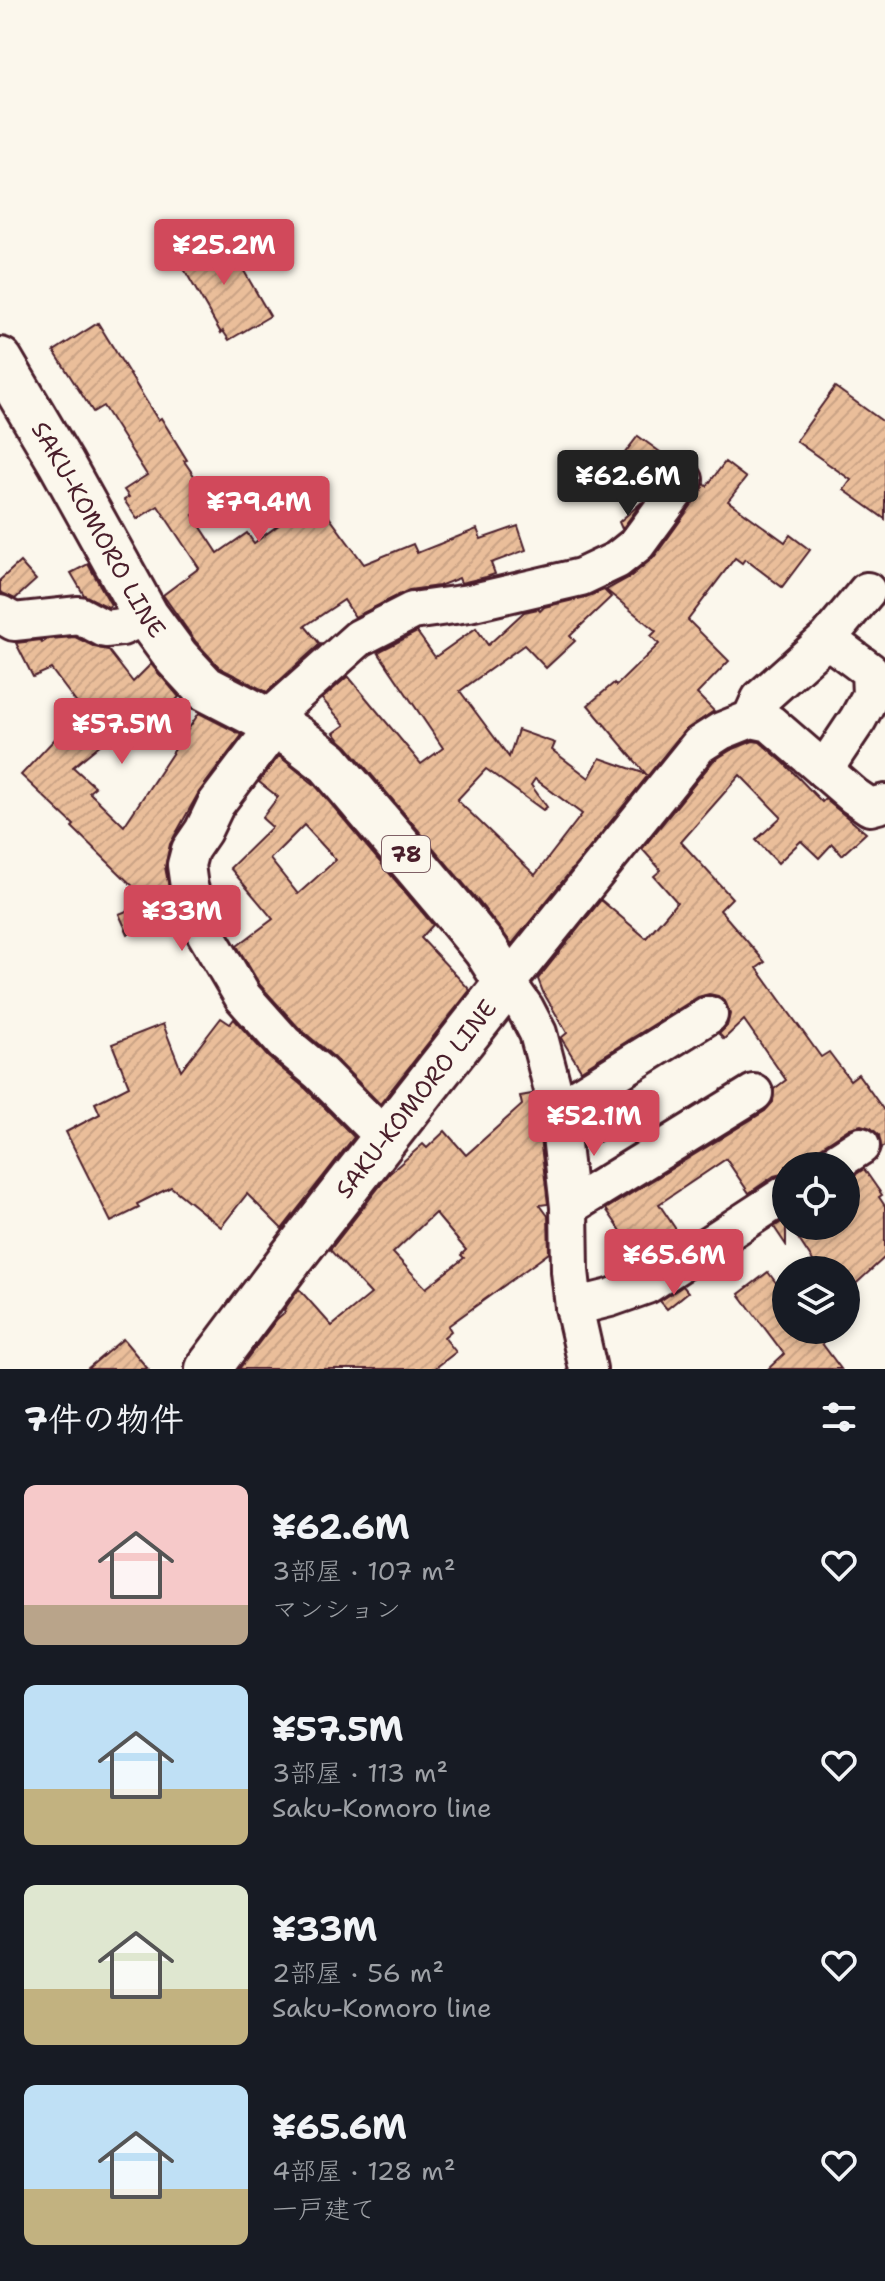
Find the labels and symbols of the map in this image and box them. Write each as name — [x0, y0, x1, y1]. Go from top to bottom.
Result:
pin: ¥25.2M — [159, 219, 289, 287]
street label: SAKU-KOMORO LINE — [24, 415, 173, 644]
pin: ¥62.6M — [563, 450, 693, 518]
pin: ¥79.4M — [194, 476, 324, 544]
pin: ¥57.5M — [57, 698, 187, 766]
road number: 78 — [382, 836, 430, 872]
pin: ¥33M — [135, 885, 229, 953]
street label: SAKU-KOMORO LINE — [328, 993, 504, 1205]
pin: ¥52.1M — [529, 1090, 659, 1158]
pin: ¥65.6M — [609, 1229, 739, 1297]

